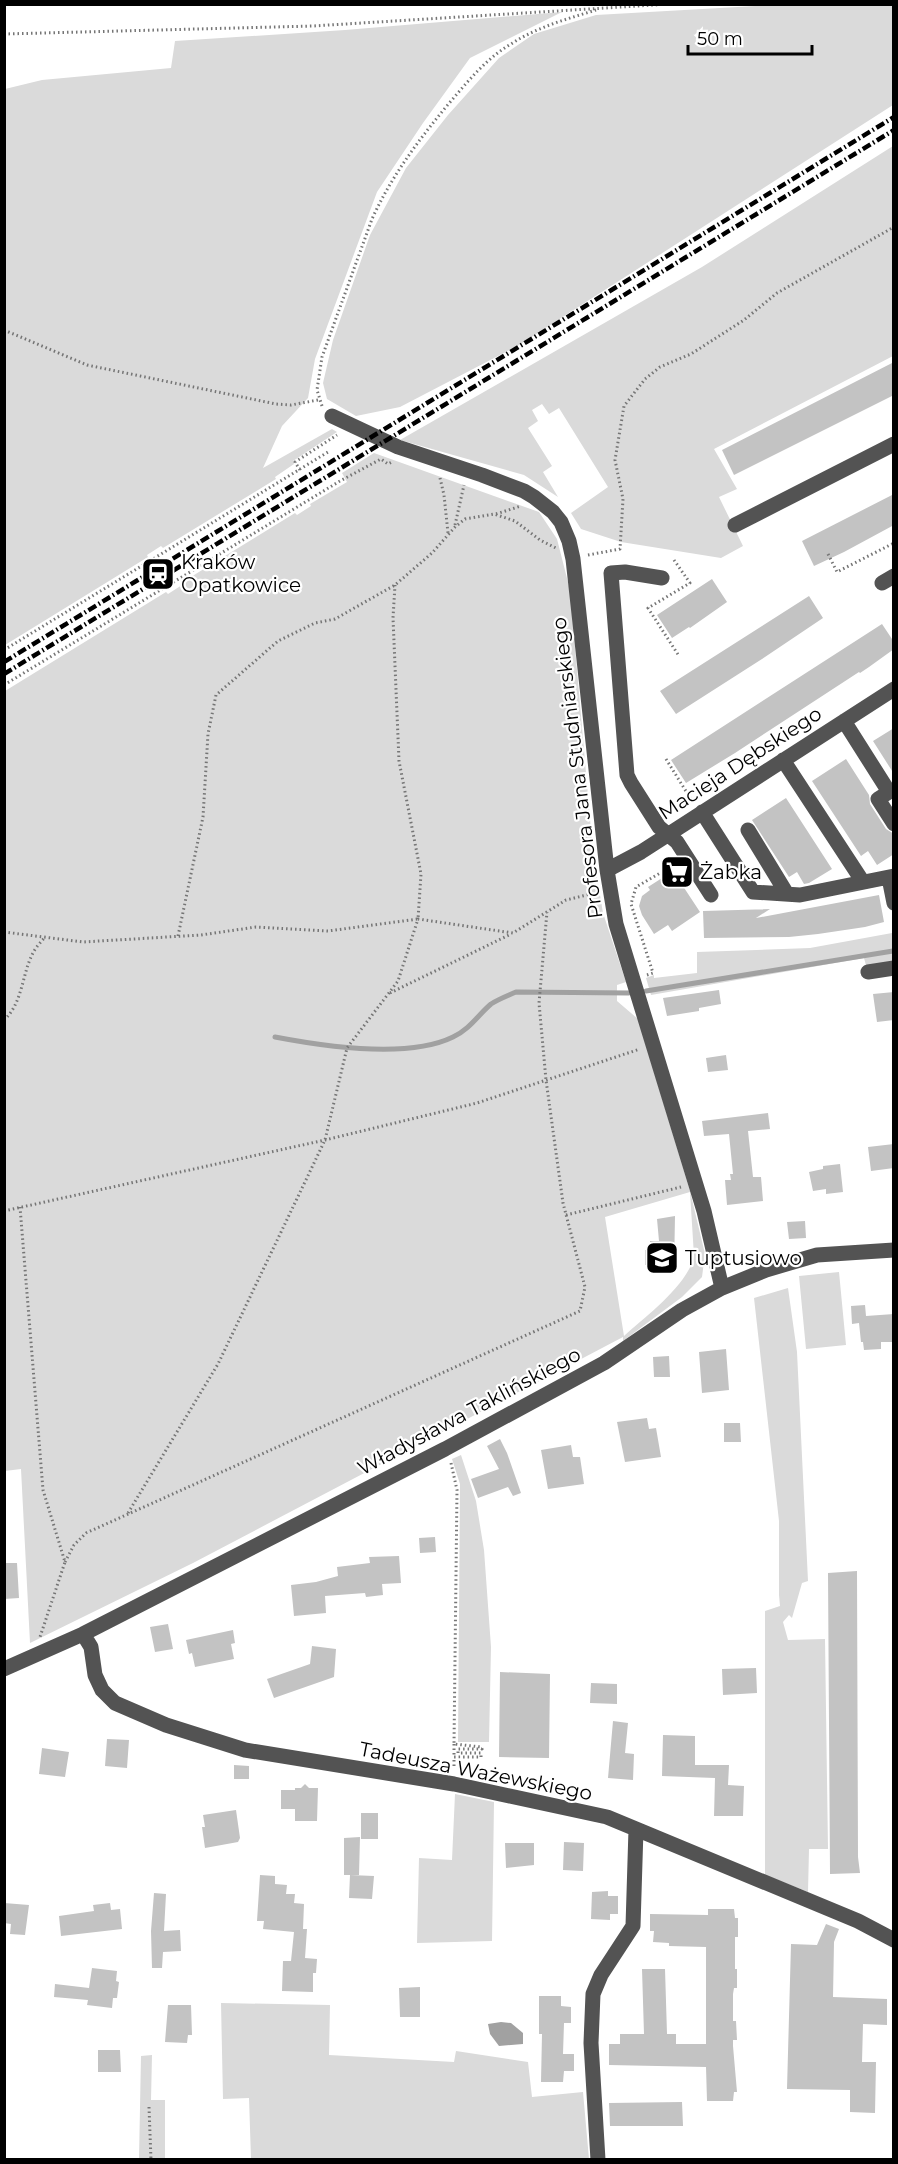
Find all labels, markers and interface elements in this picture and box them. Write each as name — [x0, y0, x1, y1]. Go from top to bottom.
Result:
scale bar — [688, 18, 812, 56]
text: 50 m — [697, 28, 743, 50]
place label: Kraków Opatkowice — [181, 550, 301, 597]
station icon: Kraków Opatkowice — [140, 556, 176, 592]
street label: Profesora Jana Studniarskiego — [547, 616, 607, 920]
street label: Macieja Dębskiego — [654, 701, 826, 825]
supermarket icon: Żabka — [659, 854, 695, 890]
place label: Żabka — [700, 860, 762, 884]
school or university icon: Tuptusiowo — [644, 1240, 680, 1276]
place label: Tuptusiowo — [685, 1246, 802, 1270]
street label: Władysława Taklińskiego — [353, 1342, 585, 1480]
street label: Tadeusza Ważewskiego — [358, 1737, 594, 1805]

